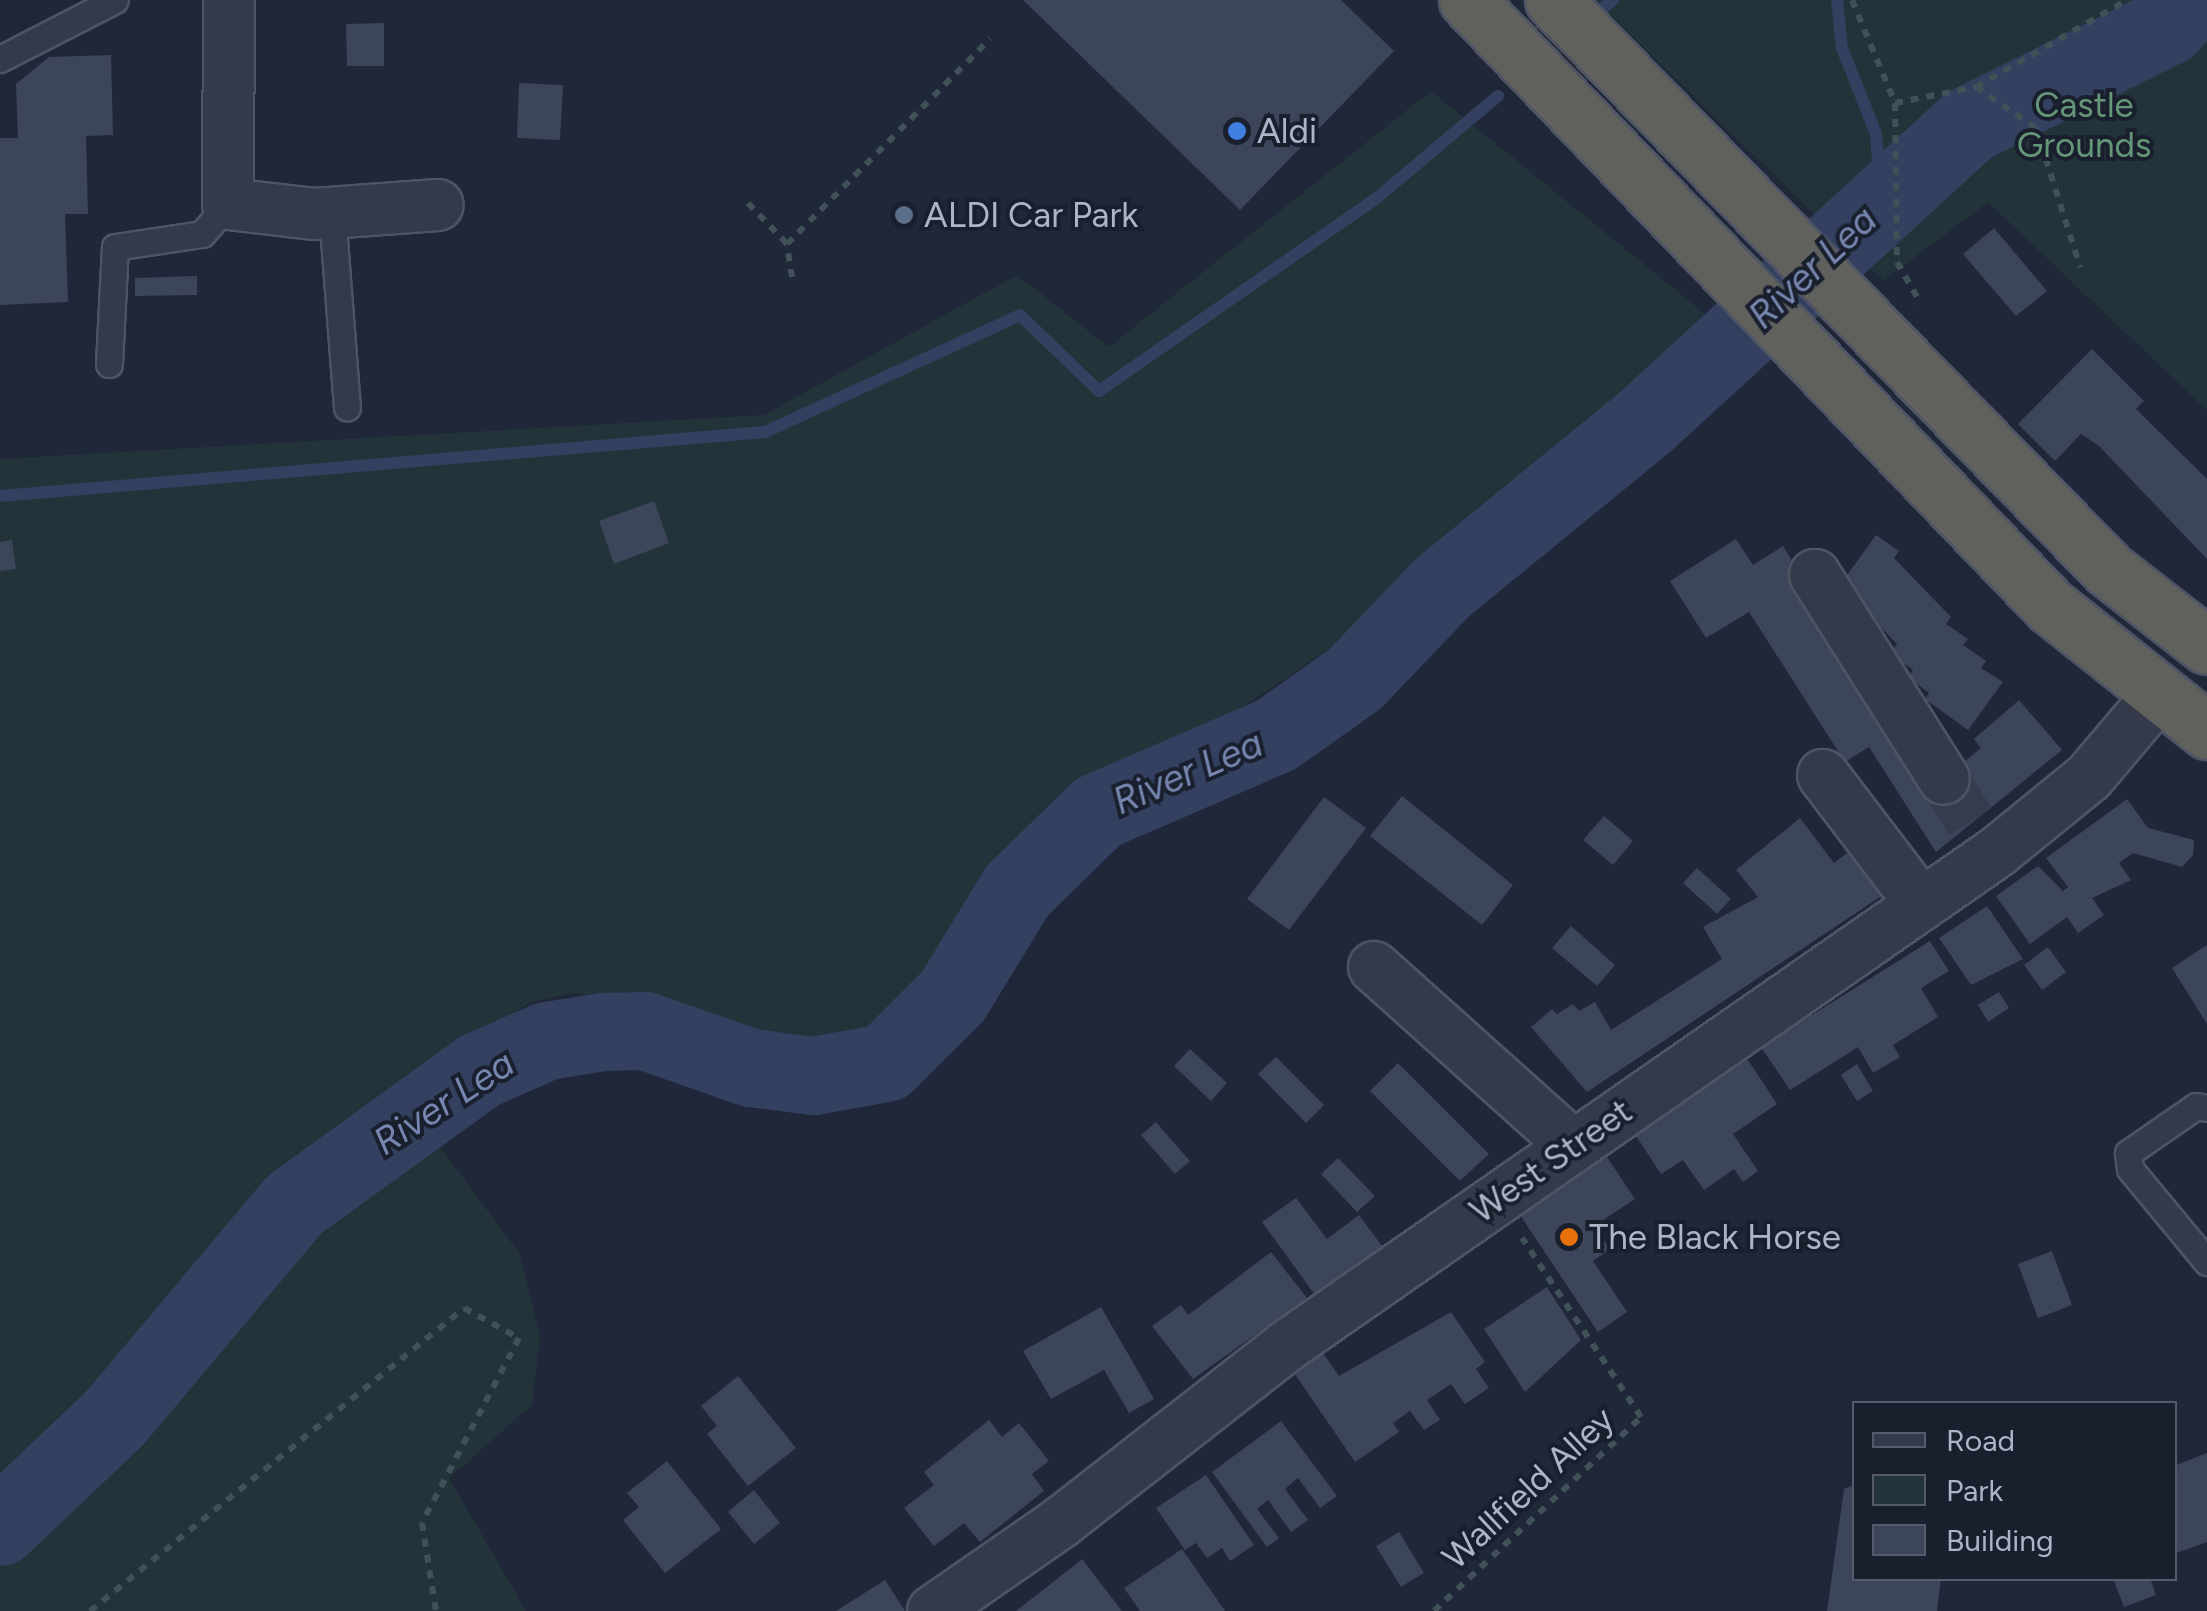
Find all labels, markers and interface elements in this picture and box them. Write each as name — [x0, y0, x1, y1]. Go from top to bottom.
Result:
park label: Castle Grounds — [2017, 84, 2151, 166]
place label: Aldi — [1257, 110, 1317, 152]
marker: Aldi — [1226, 120, 1248, 142]
place label: ALDI Car Park — [924, 194, 1138, 236]
water label: River Lea — [1740, 197, 1886, 339]
marker: ALDI Car Park — [893, 204, 915, 226]
water label: River Lea — [1106, 721, 1270, 825]
water label: River Lea — [365, 1041, 523, 1165]
street label: West Street — [1462, 1090, 1640, 1232]
place label: The Black Horse — [1589, 1216, 1841, 1258]
marker: The Black Horse — [1558, 1226, 1580, 1248]
street label: Wallfield Alley — [1434, 1398, 1622, 1578]
legend — [1852, 1401, 2177, 1581]
text: Road — [1946, 1422, 2015, 1459]
text: Park — [1946, 1472, 2003, 1509]
text: Building — [1946, 1522, 2054, 1559]

